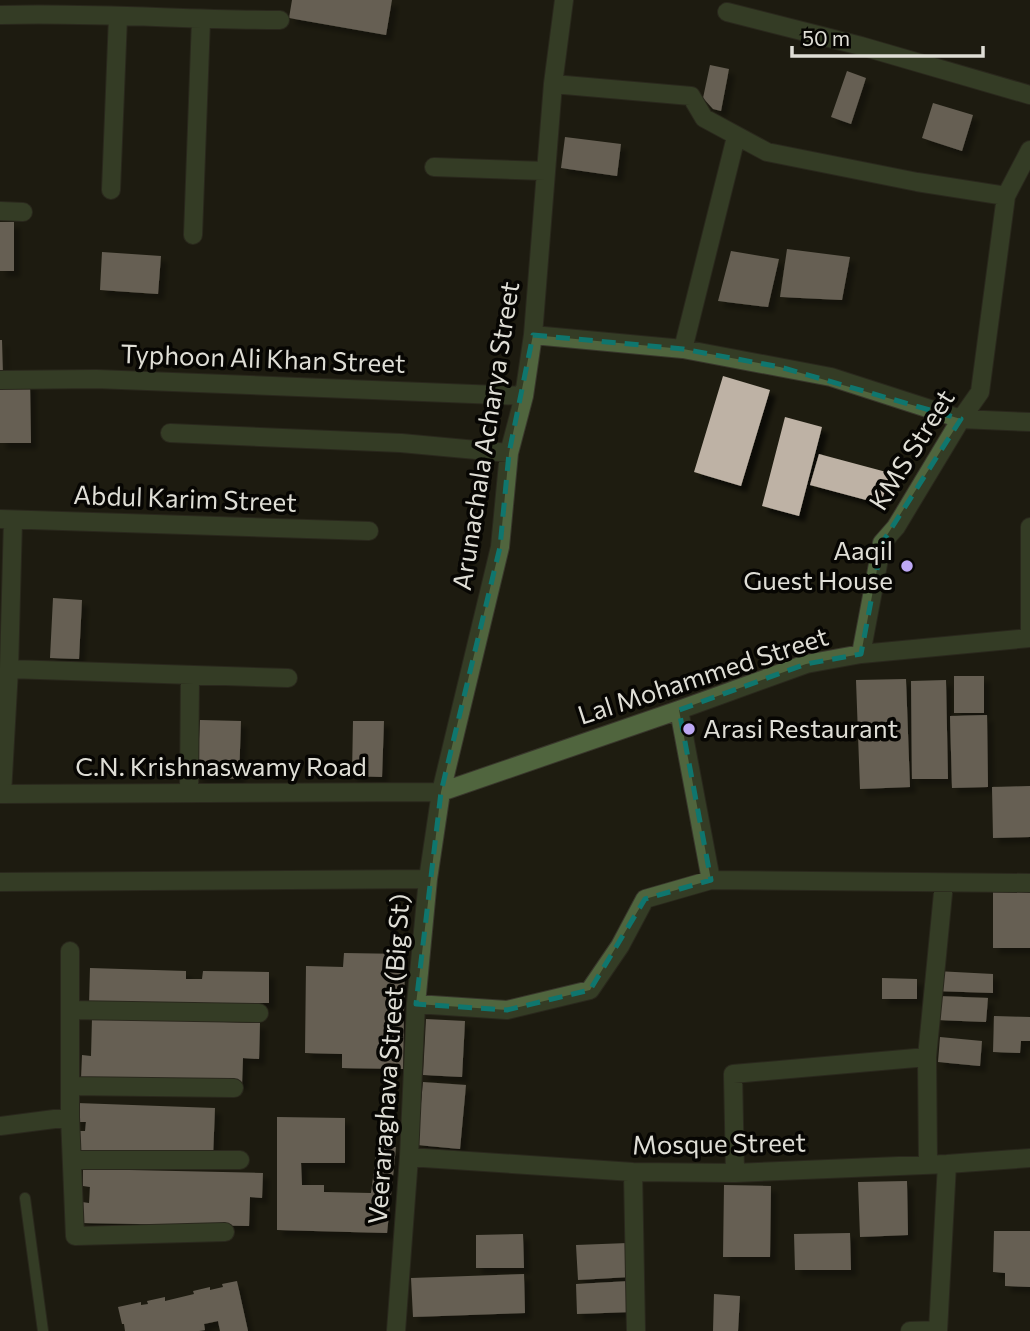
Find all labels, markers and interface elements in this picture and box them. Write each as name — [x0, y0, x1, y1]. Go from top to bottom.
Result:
scale bar — [792, 14, 983, 58]
text: 50 m — [802, 25, 850, 50]
street label: Arunachala Acharya Street — [445, 279, 524, 592]
street label: Typhoon Ali Khan Street — [120, 337, 406, 378]
street label: KMS Street — [862, 383, 960, 515]
street label: Abdul Karim Street — [73, 478, 297, 517]
place label: Aaqil Guest House — [743, 534, 893, 595]
marker: Aaqil Guest House — [899, 558, 915, 574]
street label: Lal Mohammed Street — [573, 619, 832, 730]
place label: Arasi Restaurant — [703, 712, 898, 743]
marker: Arasi Restaurant — [681, 721, 697, 737]
street label: C.N. Krishnaswamy Road — [75, 750, 367, 781]
street label: Veeraraghava Street (Big St) — [360, 892, 415, 1225]
street label: Mosque Street — [632, 1125, 806, 1160]

